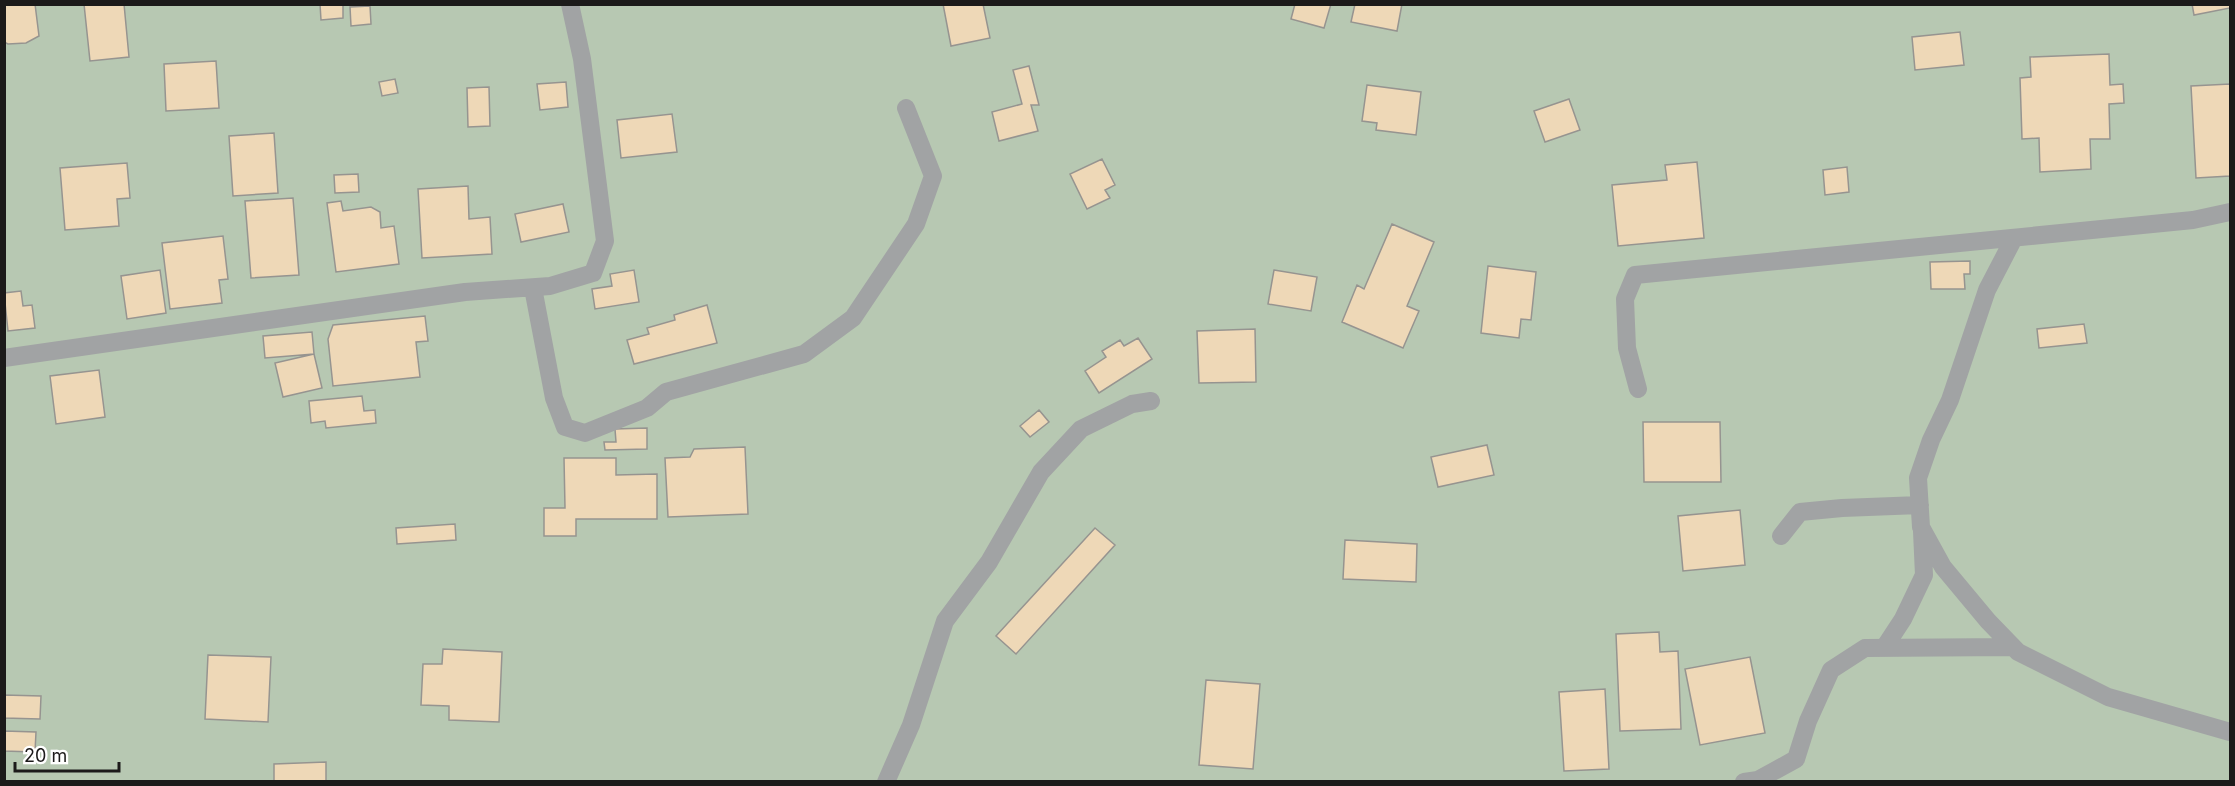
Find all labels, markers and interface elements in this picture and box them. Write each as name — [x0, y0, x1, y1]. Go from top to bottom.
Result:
scale bar — [15, 735, 118, 773]
text: 20 m — [24, 745, 67, 766]

